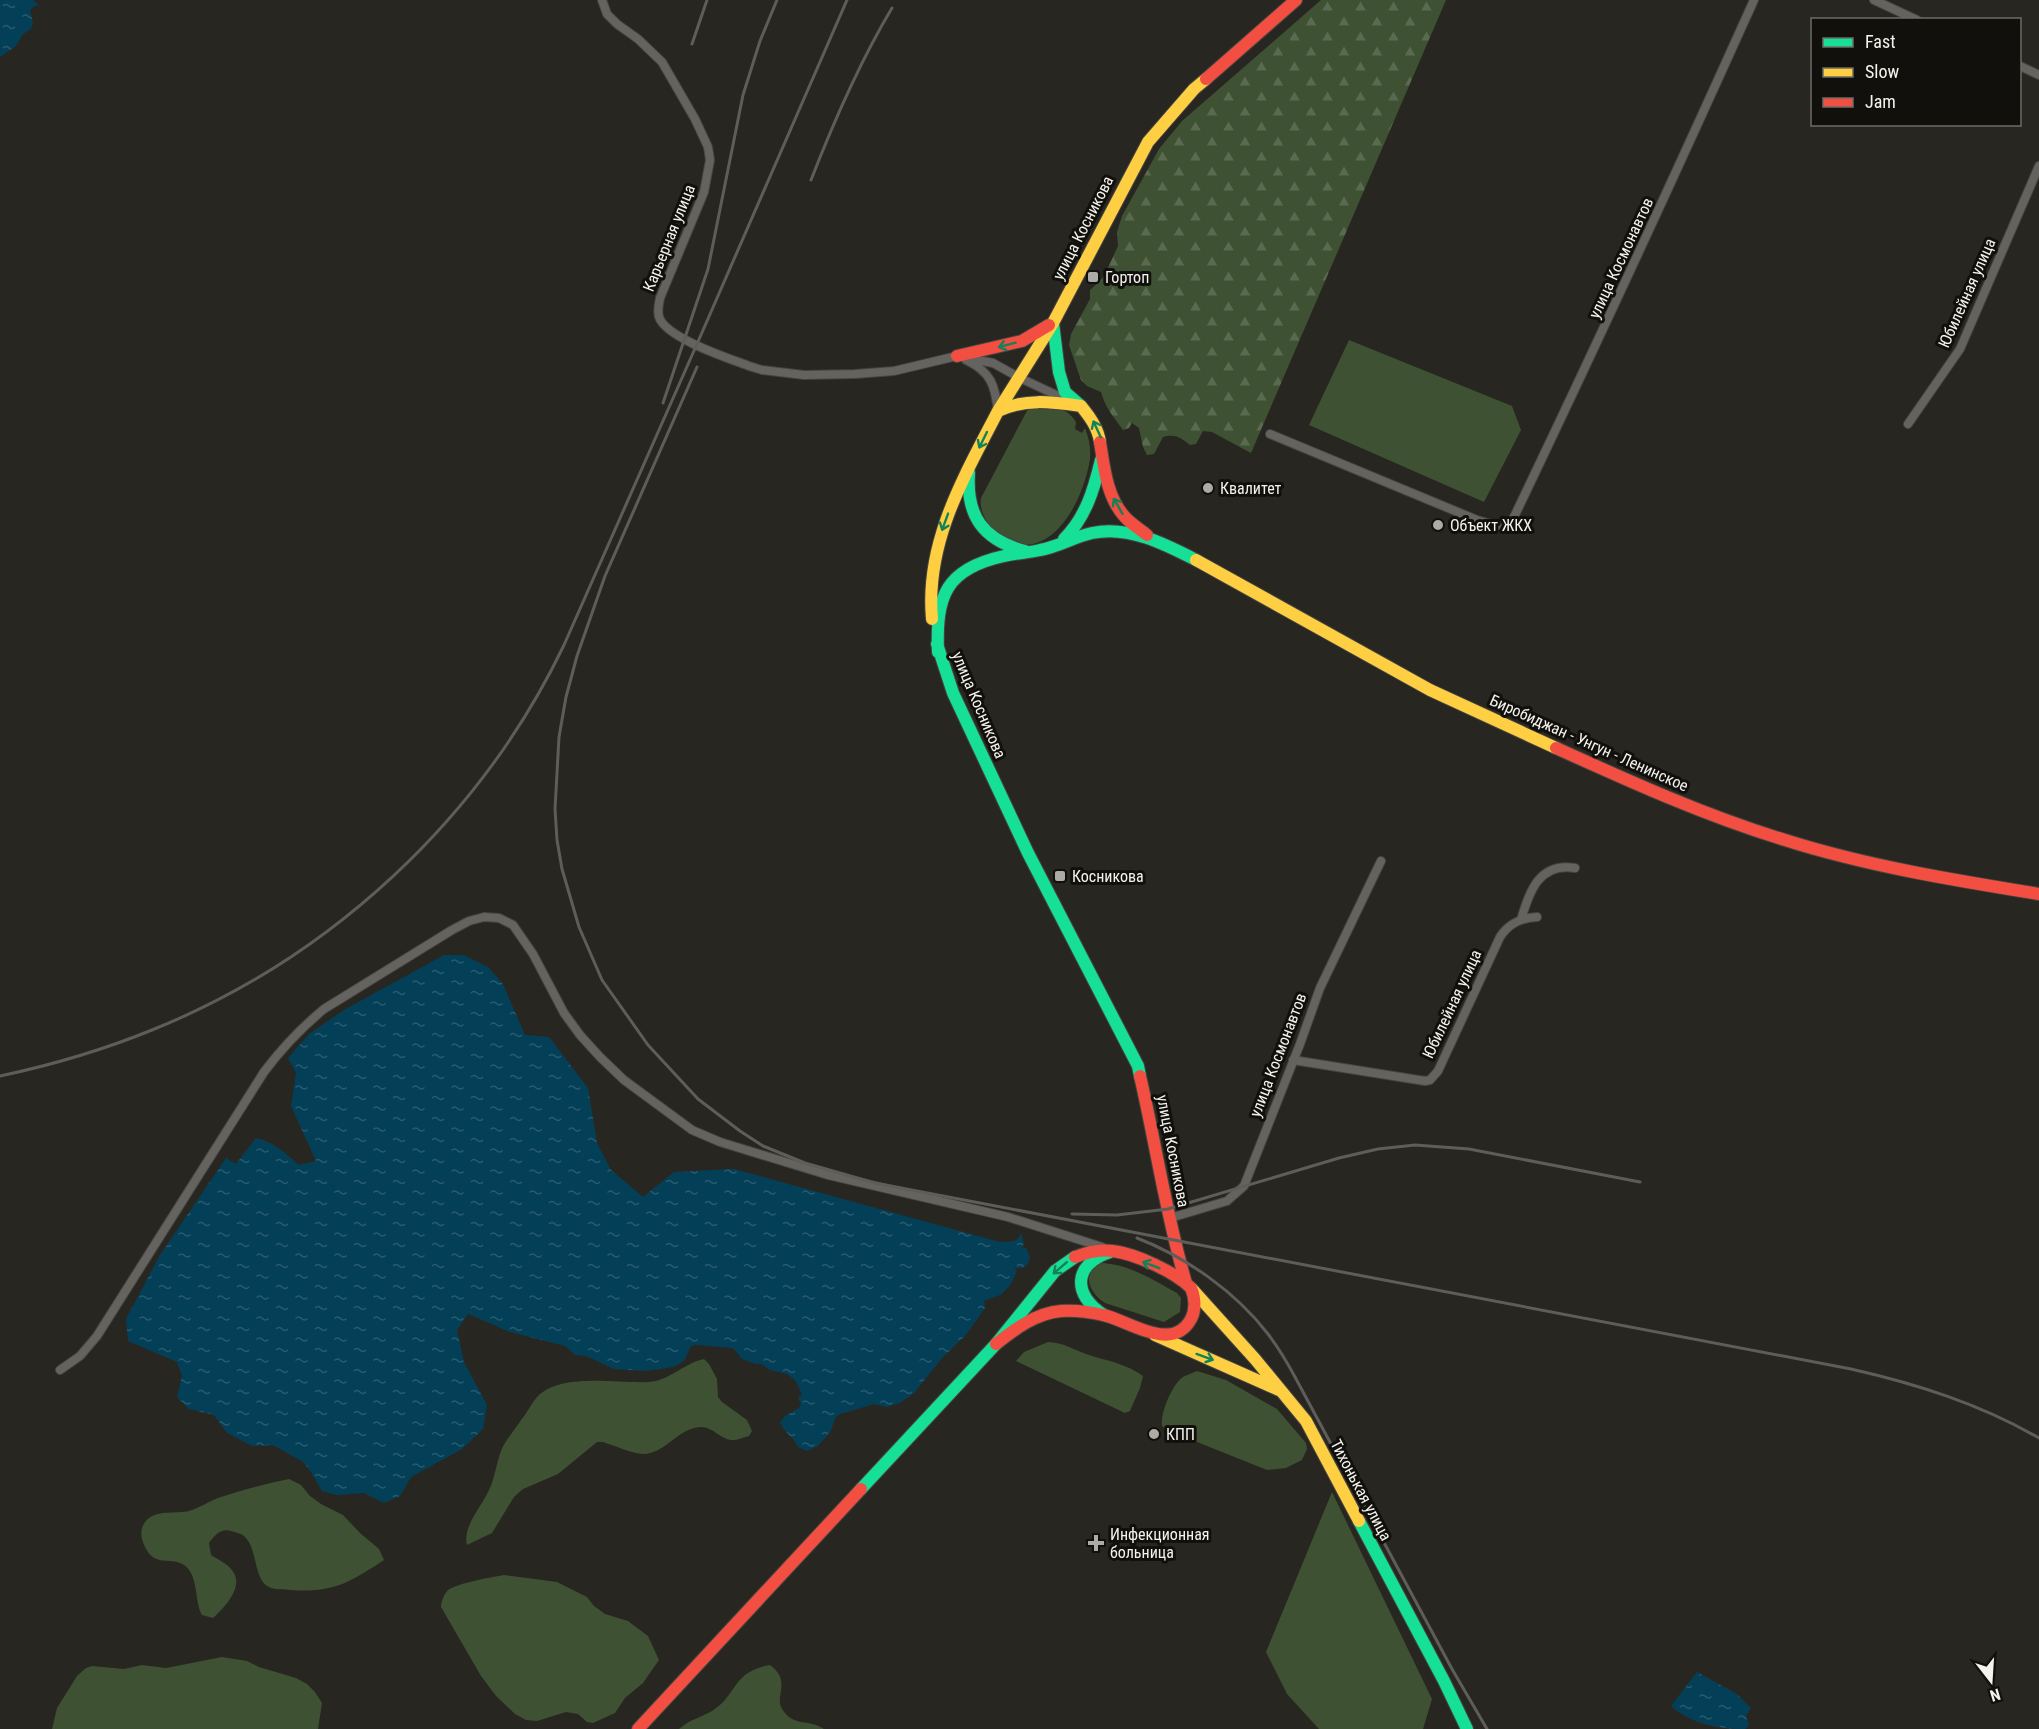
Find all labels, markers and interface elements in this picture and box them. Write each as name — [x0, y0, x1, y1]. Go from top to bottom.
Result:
legend — [1811, 18, 2021, 126]
text: Fast — [1865, 31, 1896, 52]
text: Slow — [1865, 61, 1900, 82]
text: Jam — [1865, 91, 1896, 112]
street label: улица Косникова — [1049, 173, 1117, 283]
street label: Карьерная улица — [639, 182, 699, 294]
street label: улица Космонавтов — [1585, 195, 1657, 321]
street label: Юбилейная улица — [1934, 235, 2000, 351]
place label: Гортоп — [1105, 268, 1149, 287]
marker: Гортоп — [1086, 270, 1100, 284]
one-way arrow — [998, 339, 1017, 351]
one-way arrow — [1090, 420, 1102, 438]
one-way arrow — [977, 431, 989, 449]
place label: Квалитет — [1220, 479, 1282, 498]
marker: Квалитет — [1201, 481, 1215, 495]
one-way arrow — [1112, 498, 1124, 515]
one-way arrow — [938, 512, 949, 531]
place label: Объект ЖКХ — [1450, 516, 1532, 535]
marker: Объект ЖКХ — [1431, 518, 1445, 532]
street label: улица Косникова — [948, 649, 1010, 761]
street label: Биробиджан - Унгун - Ленинское — [1487, 691, 1691, 795]
place label: Косникова — [1072, 867, 1144, 886]
marker: Косникова — [1053, 869, 1067, 883]
street label: Юбилейная улица — [1419, 947, 1485, 1061]
street label: улица Космонавтов — [1246, 990, 1310, 1120]
street label: улица Косникова — [1153, 1093, 1193, 1209]
one-way arrow — [1142, 1258, 1161, 1269]
one-way arrow — [1053, 1261, 1068, 1275]
one-way arrow — [1195, 1352, 1214, 1363]
place label: КПП — [1166, 1425, 1195, 1444]
marker: КПП — [1147, 1427, 1161, 1441]
street label: Тихонькая улица — [1326, 1436, 1396, 1544]
place label: Инфекционная больница — [1110, 1525, 1210, 1562]
marker: Инфекционная больница — [1087, 1534, 1105, 1552]
north arrow — [1961, 1651, 2021, 1711]
text: N — [1988, 1684, 2003, 1705]

